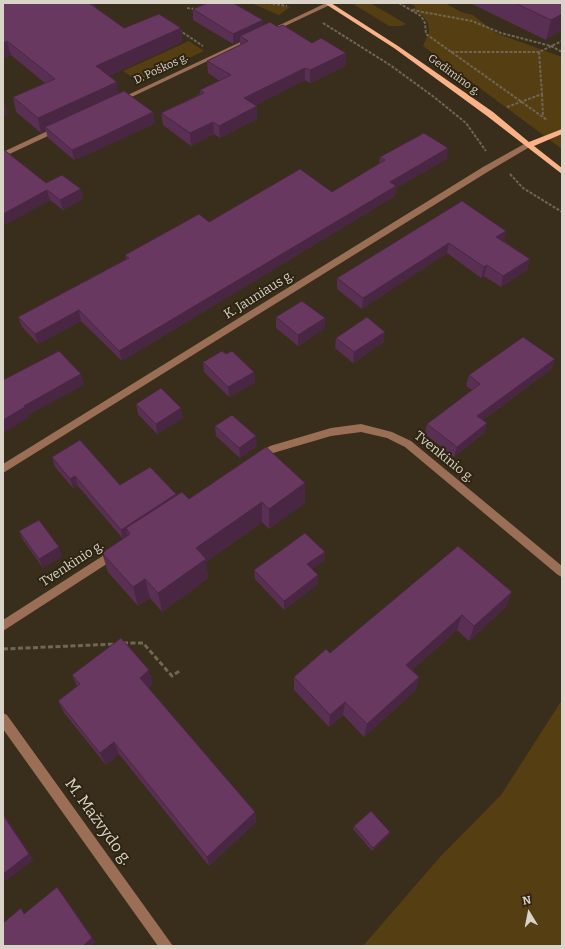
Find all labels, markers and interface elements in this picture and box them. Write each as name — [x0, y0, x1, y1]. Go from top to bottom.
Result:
street label: D. Poškos g. — [132, 51, 190, 87]
street label: Gedimino g. — [425, 52, 483, 98]
street label: K. Jauniaus g. — [221, 267, 297, 323]
street label: Tvenkinio g. — [411, 428, 477, 486]
street label: Tvenkinio g. — [37, 538, 107, 590]
street label: M. Mažvydo g. — [60, 775, 136, 869]
north arrow — [509, 893, 549, 933]
text: N — [522, 894, 532, 908]

